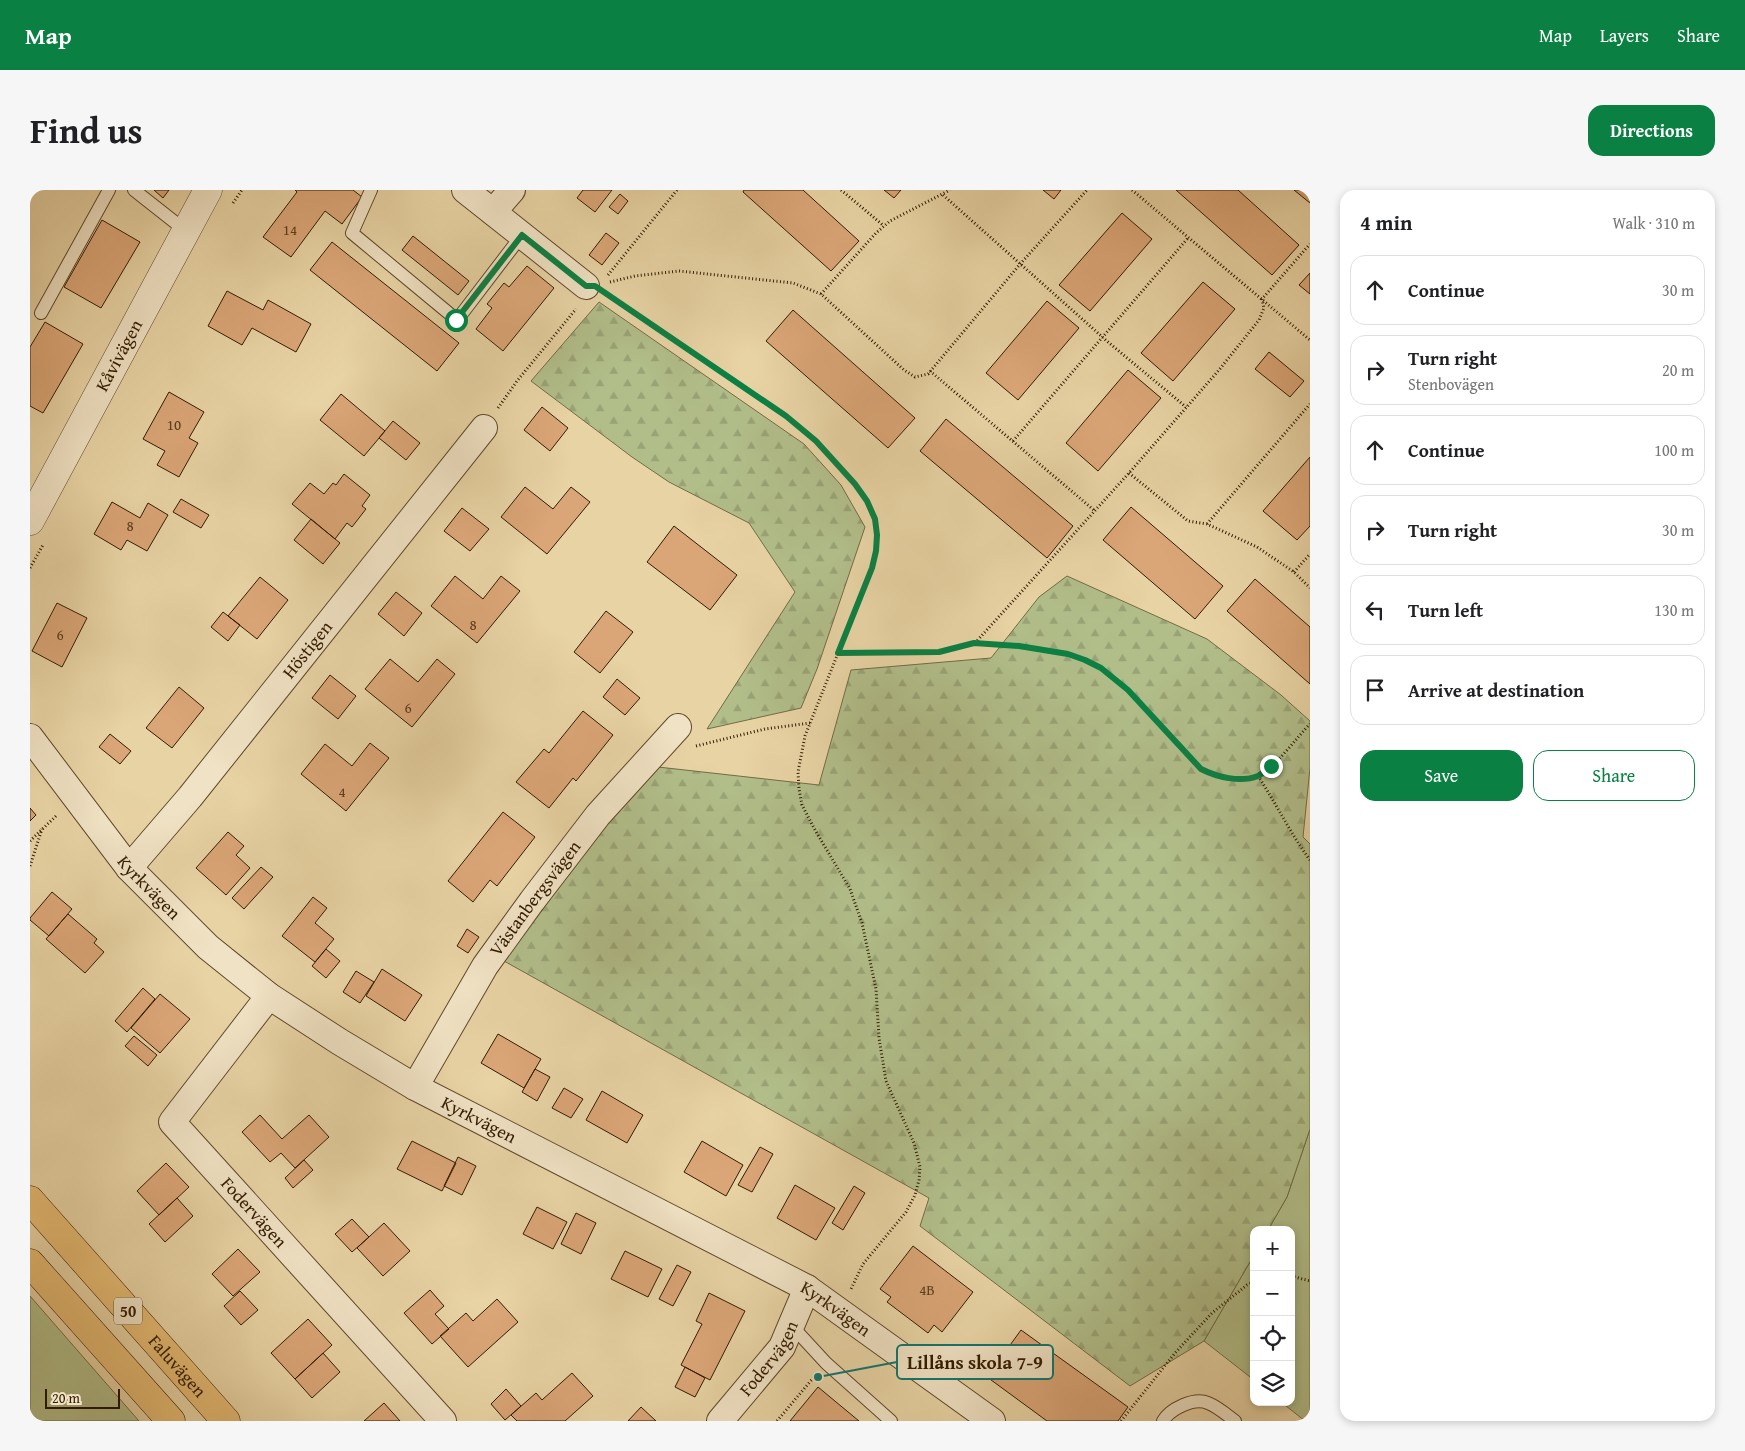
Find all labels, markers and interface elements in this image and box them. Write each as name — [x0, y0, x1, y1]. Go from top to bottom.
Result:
text: Map — [25, 18, 72, 53]
text: Map — [1539, 22, 1572, 49]
text: Layers — [1600, 22, 1649, 49]
text: Share — [1677, 22, 1720, 49]
text: Find us — [30, 105, 143, 156]
button: Directions — [1588, 105, 1715, 156]
text: 4 min — [1360, 207, 1412, 238]
text: Walk · 310 m — [1612, 211, 1695, 235]
house number: 14 — [283, 219, 297, 240]
icon: ahead — [1361, 276, 1389, 304]
text: Continue — [1408, 276, 1485, 304]
text: 30 m — [1662, 278, 1694, 302]
route start — [445, 309, 468, 332]
street label: Kåvivägen — [88, 314, 149, 396]
text: Turn right — [1408, 344, 1497, 372]
icon: right — [1361, 356, 1389, 384]
text: 20 m — [1662, 358, 1694, 382]
text: Stenbovägen — [1408, 372, 1494, 396]
house number: 10 — [167, 414, 181, 435]
icon: ahead — [1361, 436, 1389, 464]
text: Continue — [1408, 436, 1485, 464]
text: 100 m — [1654, 438, 1694, 462]
house number: 8 — [126, 515, 134, 536]
icon: right — [1361, 516, 1389, 544]
text: Turn right — [1408, 516, 1497, 544]
text: 30 m — [1662, 518, 1694, 542]
icon: left — [1361, 596, 1389, 624]
text: Turn left — [1408, 596, 1483, 624]
text: 130 m — [1654, 598, 1694, 622]
house number: 8 — [469, 614, 477, 635]
street label: Höstigen — [275, 615, 339, 684]
house number: 6 — [56, 624, 64, 645]
icon: arrive — [1361, 676, 1389, 704]
text: Arrive at destination — [1408, 676, 1584, 704]
house number: 6 — [404, 697, 412, 718]
button: Save — [1360, 750, 1523, 801]
button: Share — [1533, 750, 1695, 801]
route end — [1260, 755, 1283, 778]
house number: 4 — [338, 781, 346, 802]
street label: Västanbergsvägen — [482, 834, 587, 962]
street label: Kyrkvägen — [111, 849, 187, 926]
street label: Kyrkvägen — [437, 1089, 521, 1150]
street label: Fodervägen — [215, 1170, 294, 1254]
map controls — [1250, 1226, 1295, 1406]
button: + — [1250, 1226, 1295, 1271]
button: − — [1250, 1271, 1295, 1316]
street label: Kyrkvägen — [796, 1273, 877, 1343]
house number: 4B — [919, 1279, 935, 1300]
road number: 50 — [114, 1298, 142, 1324]
street label: Fodervägen — [732, 1316, 805, 1402]
button: locate — [1250, 1316, 1295, 1361]
street label: Faluvägen — [142, 1328, 213, 1403]
callout: Lillåns skola 7-9 — [897, 1345, 1053, 1379]
text: Lillåns skola 7-9 — [907, 1348, 1043, 1376]
button: layers — [1250, 1361, 1295, 1406]
scale bar — [45, 1386, 120, 1409]
text: 20 m — [52, 1388, 80, 1408]

